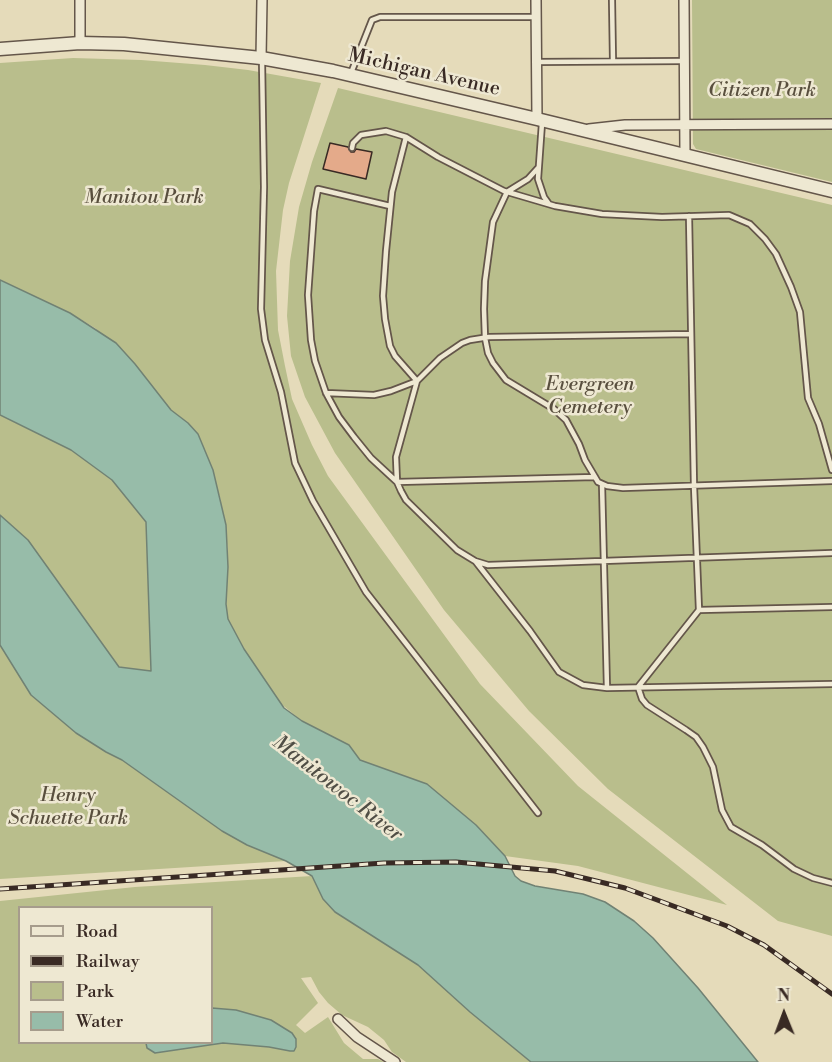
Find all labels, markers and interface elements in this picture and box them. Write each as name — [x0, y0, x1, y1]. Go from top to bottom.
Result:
street label: Michigan Avenue — [346, 44, 502, 102]
park label: Citizen Park — [708, 79, 816, 103]
park label: Manitou Park — [84, 186, 204, 210]
park label: Evergreen Cemetery — [546, 373, 634, 420]
water label: Manitowoc River — [267, 730, 407, 848]
park label: Henry Schuette Park — [8, 784, 128, 831]
legend — [18, 906, 213, 1044]
text: Road — [76, 920, 118, 943]
text: Railway — [76, 950, 139, 973]
text: Park — [76, 980, 113, 1003]
north arrow — [754, 984, 814, 1044]
text: N — [777, 986, 790, 1006]
text: Water — [76, 1010, 123, 1033]

